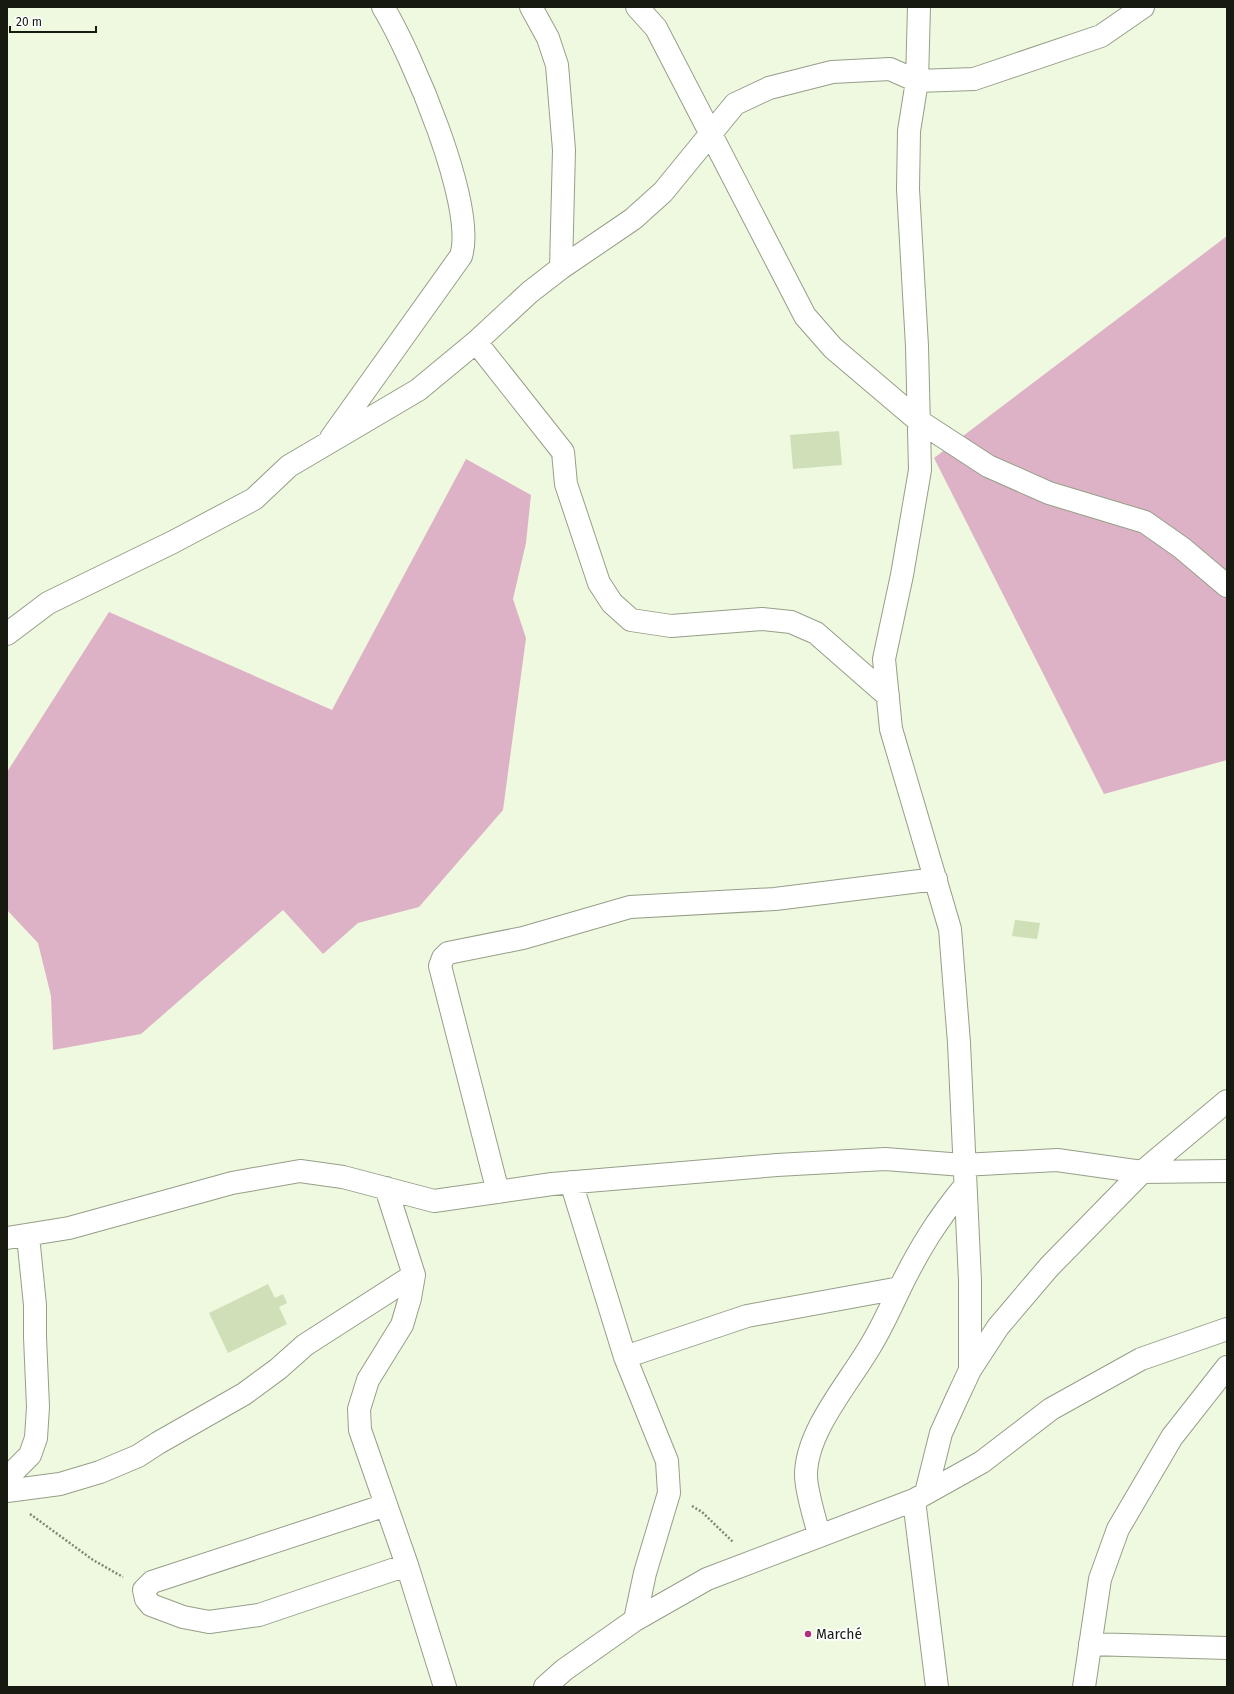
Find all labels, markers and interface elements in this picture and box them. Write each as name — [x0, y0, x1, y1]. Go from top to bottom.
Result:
scale bar — [10, 8, 96, 34]
text: 20 m — [16, 15, 42, 29]
place label: Marché — [816, 1626, 862, 1643]
marker: Marché — [803, 1629, 813, 1639]

